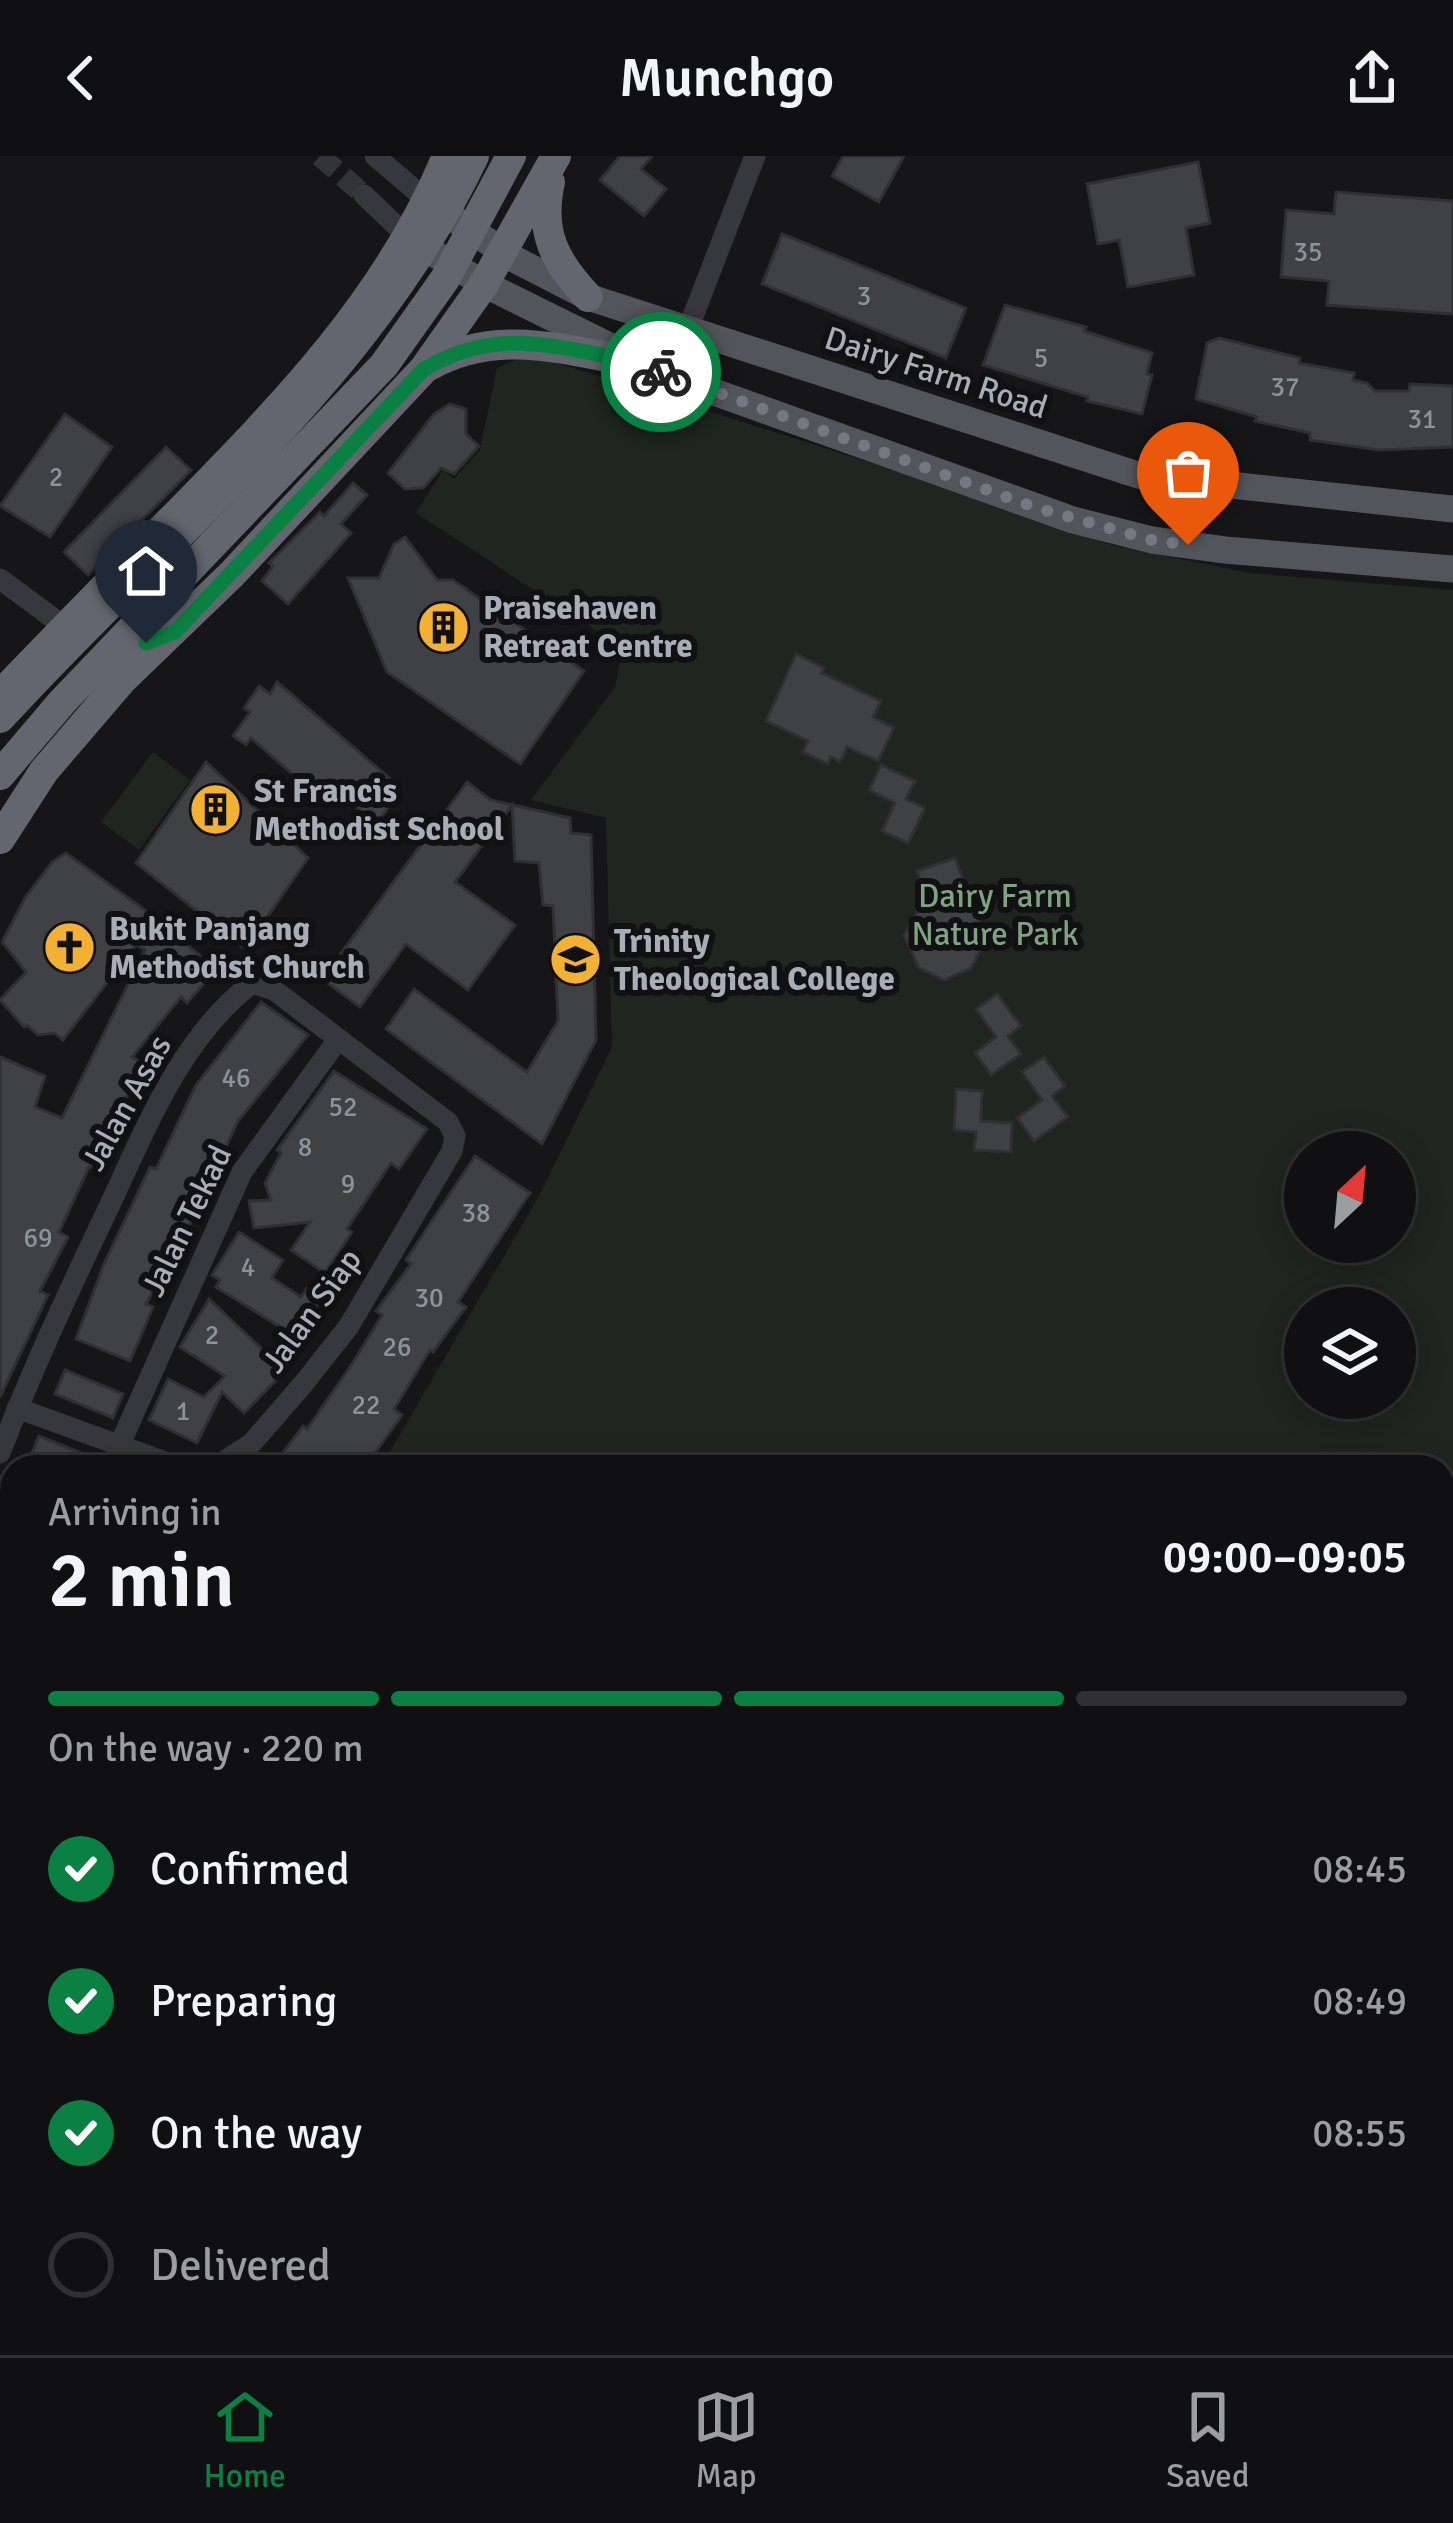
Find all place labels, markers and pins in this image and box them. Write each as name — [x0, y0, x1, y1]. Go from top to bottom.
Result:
pin — [1137, 422, 1239, 545]
pin — [95, 520, 197, 643]
place label: Praisehaven Retreat Centre — [483, 588, 693, 667]
building icon: Praisehaven Retreat Centre — [416, 599, 472, 655]
place label: St Francis Methodist School — [254, 771, 504, 850]
building icon: St Francis Methodist School — [187, 782, 243, 838]
place label: Bukit Panjang Methodist Church — [109, 909, 365, 988]
church icon: Bukit Panjang Methodist Church — [42, 920, 98, 976]
place label: Trinity Theological College — [614, 921, 895, 1000]
school or university icon: Trinity Theological College — [547, 932, 603, 988]

